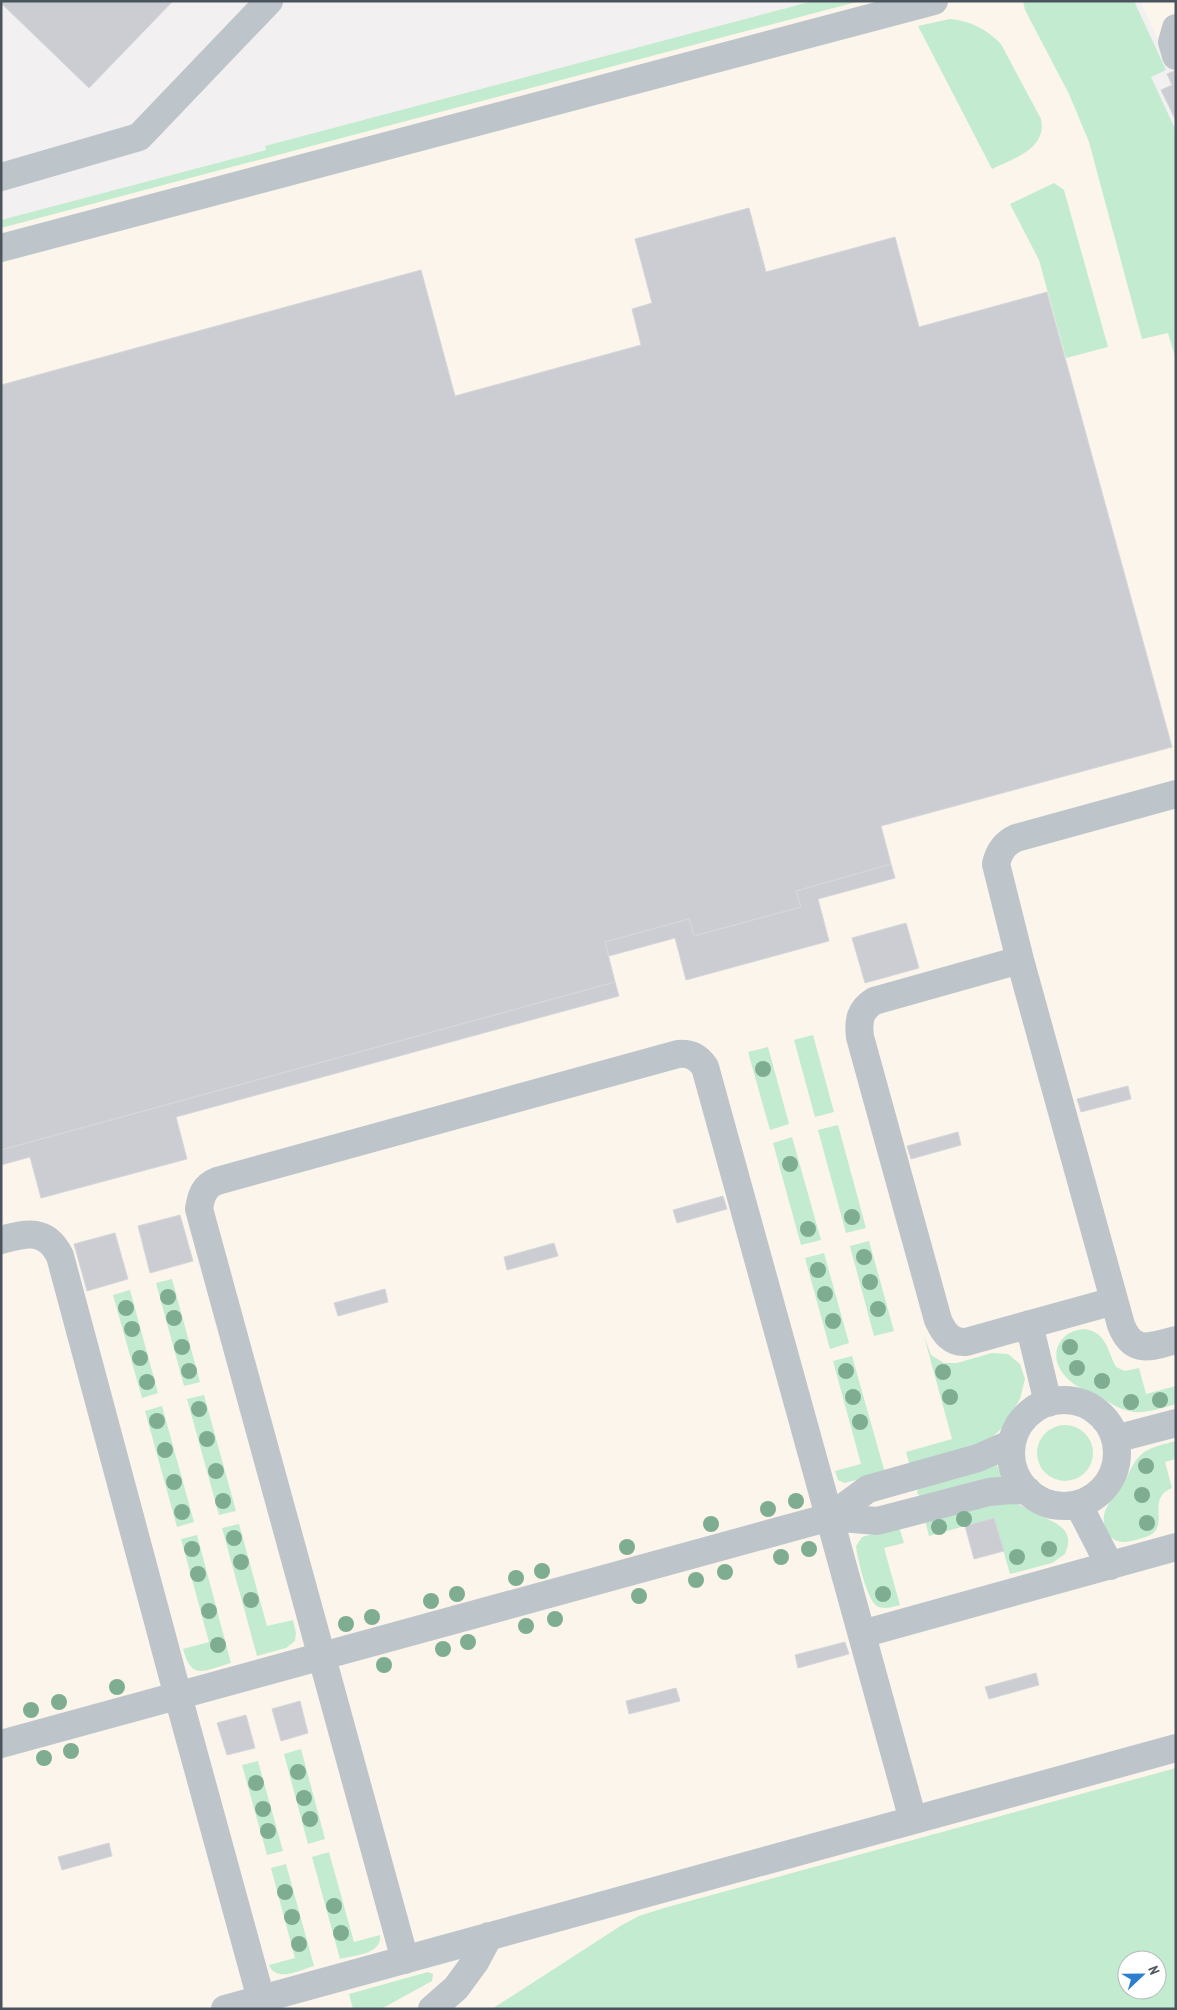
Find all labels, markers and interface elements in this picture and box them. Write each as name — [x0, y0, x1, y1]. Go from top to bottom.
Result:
north arrow — [1117, 1950, 1167, 2000]
text: N — [1144, 1963, 1164, 1977]

